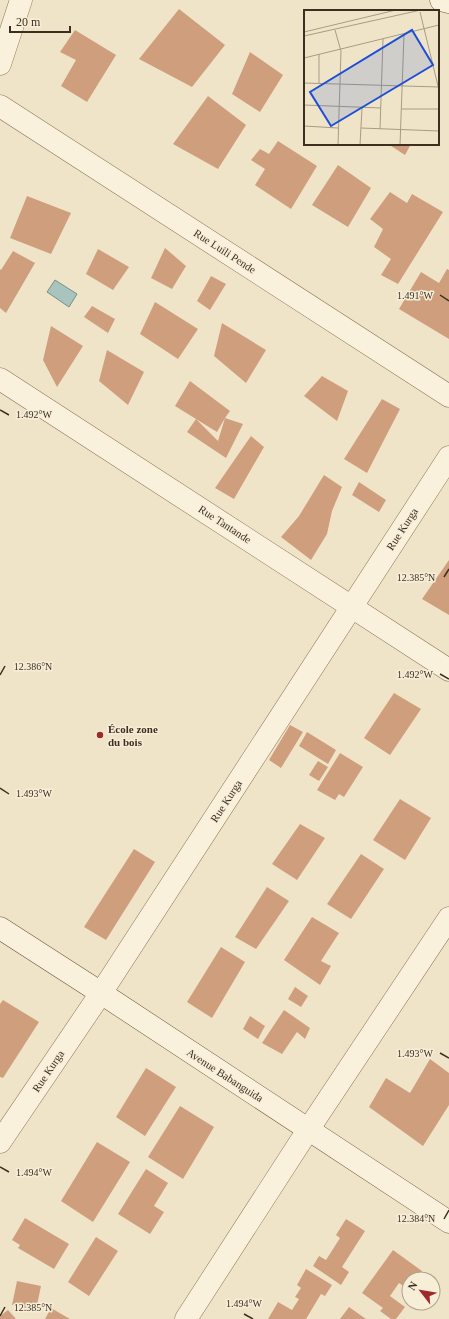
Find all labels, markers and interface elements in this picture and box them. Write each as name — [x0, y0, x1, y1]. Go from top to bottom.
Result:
scale bar — [10, 8, 70, 34]
inset map — [304, 10, 439, 145]
text: 20 m — [16, 15, 41, 29]
street label: Rue Luili Pende — [192, 226, 258, 276]
text: 1.491°W — [397, 290, 434, 301]
text: 1.492°W — [16, 409, 53, 420]
street label: Rue Tantande — [196, 503, 254, 546]
street label: Rue Kurga — [384, 506, 420, 552]
text: 12.385°N — [397, 572, 435, 583]
text: 12.386°N — [14, 661, 52, 672]
text: 1.492°W — [397, 669, 434, 680]
place label: École zone du bois — [108, 723, 158, 748]
marker: École zone du bois — [95, 730, 105, 740]
street label: Rue Kurga — [208, 778, 244, 824]
text: 1.493°W — [16, 788, 53, 799]
street label: Avenue Babanguida — [185, 1046, 266, 1104]
street label: Rue Kurga — [30, 1048, 66, 1094]
text: 1.493°W — [397, 1048, 434, 1059]
text: 1.494°W — [16, 1167, 53, 1178]
text: 12.384°N — [397, 1213, 435, 1224]
north arrow — [401, 1271, 441, 1311]
text: N — [405, 1279, 420, 1292]
text: 1.494°W — [226, 1298, 263, 1309]
text: 12.385°N — [14, 1302, 52, 1313]

